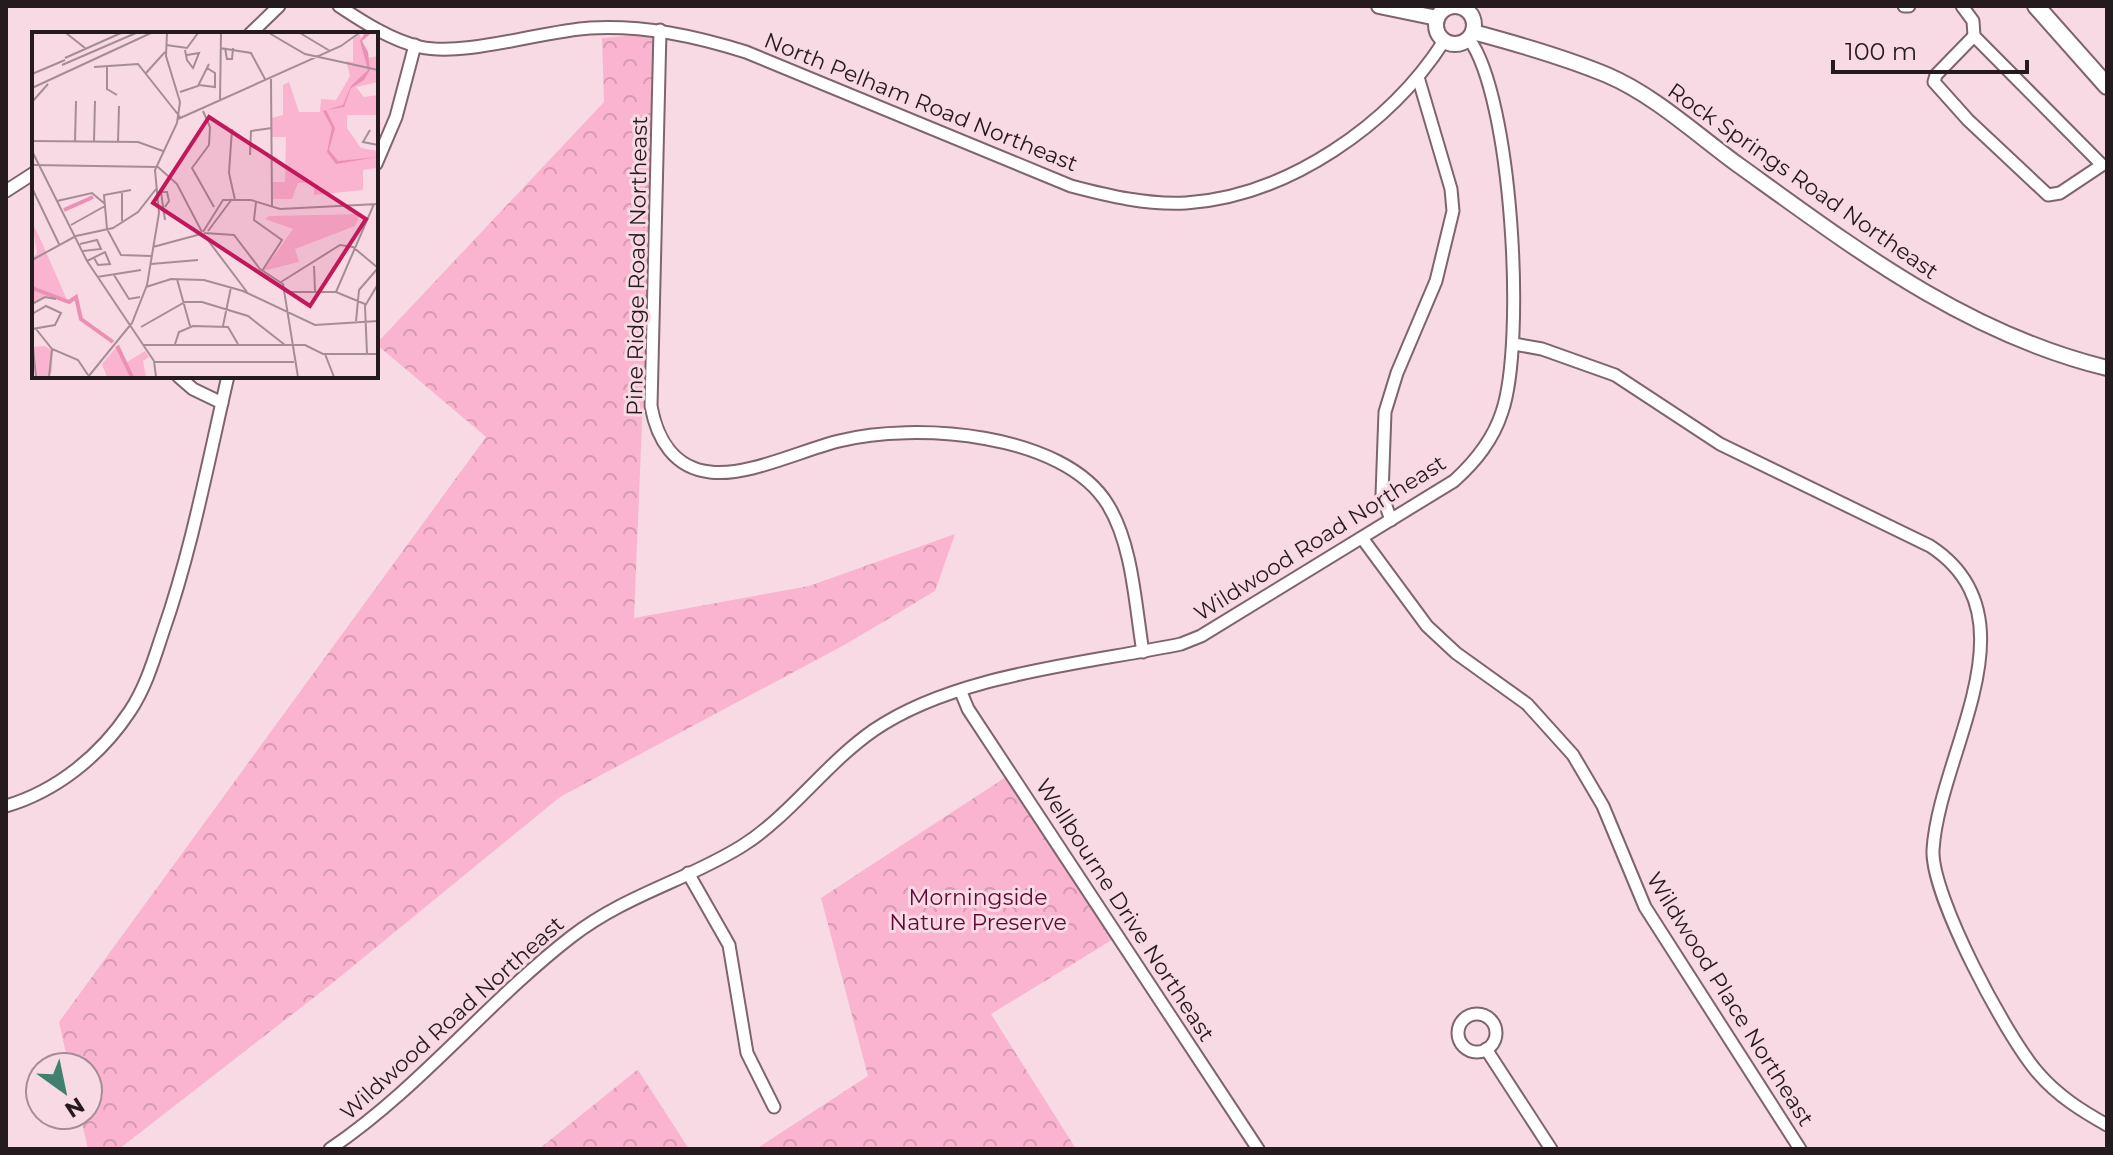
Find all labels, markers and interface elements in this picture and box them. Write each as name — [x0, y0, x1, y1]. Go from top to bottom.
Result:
scale bar — [1833, 24, 2027, 74]
street label: North Pelham Road Northeast — [760, 27, 1082, 177]
inset map — [32, 32, 378, 378]
text: 100 m — [1845, 37, 1917, 66]
street label: Rock Springs Road Northeast — [1663, 77, 1943, 285]
street label: Pine Ridge Road Northeast — [621, 116, 653, 416]
street label: Wildwood Road Northeast — [1189, 449, 1451, 627]
street label: Wellbourne Drive Northeast — [1030, 773, 1220, 1047]
street label: Wildwood Place Northeast — [1641, 867, 1819, 1131]
park label: Morningside Nature Preserve — [889, 884, 1067, 936]
street label: Wildwood Road Northeast — [335, 910, 569, 1126]
north arrow — [24, 1051, 104, 1131]
text: N — [60, 1091, 89, 1124]

